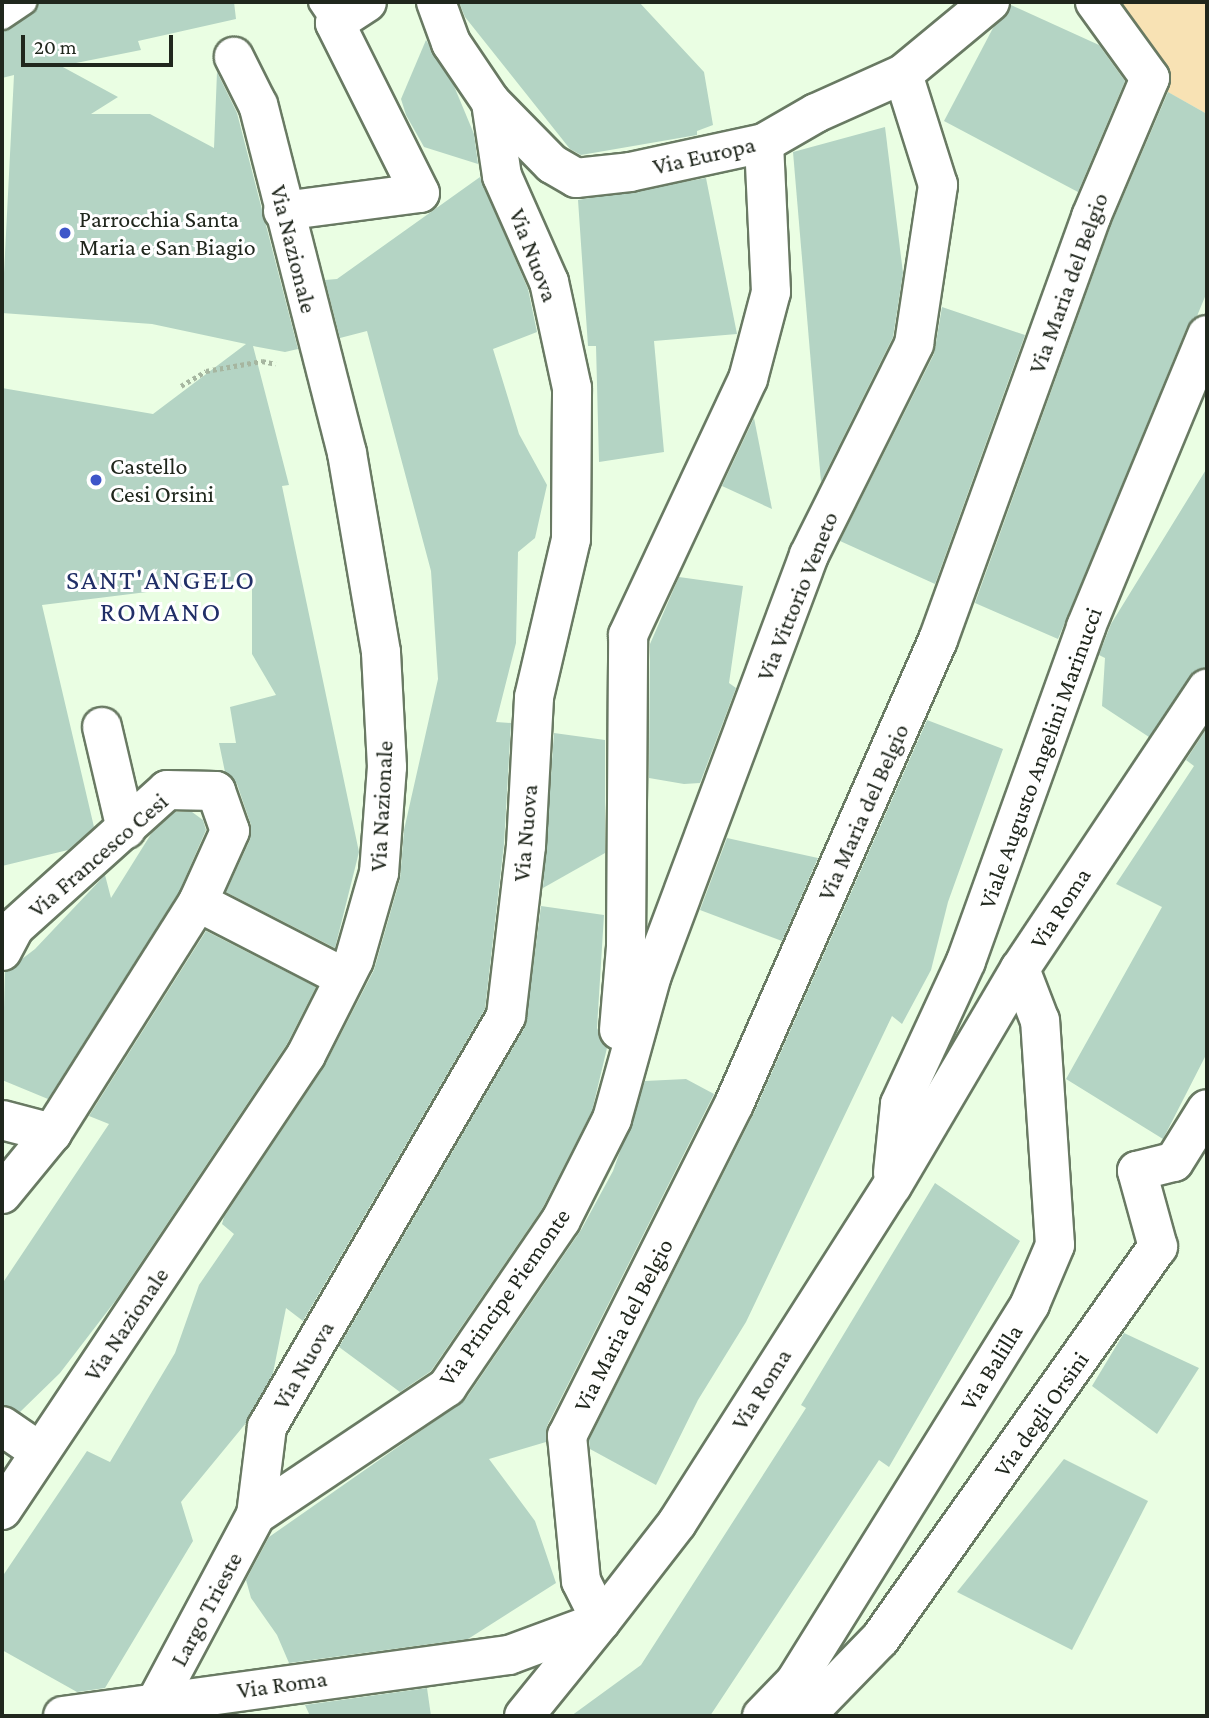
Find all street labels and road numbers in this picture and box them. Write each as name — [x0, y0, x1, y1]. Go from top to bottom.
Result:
street label: Via Europa — [650, 129, 758, 181]
street label: Via Nazionale — [264, 182, 324, 316]
street label: Via Maria del Belgio — [1022, 189, 1114, 377]
street label: Via Nuova — [503, 204, 565, 306]
street label: Via Vittorio Veneto — [750, 507, 844, 685]
street label: Viale Augusto Angelini Marinucci — [972, 603, 1108, 913]
street label: Via Maria del Belgio — [811, 719, 915, 905]
street label: Via Nazionale — [363, 740, 399, 872]
street label: Via Nuova — [506, 783, 544, 883]
street label: Via Francesco Cesi — [22, 787, 174, 923]
street label: Via Roma — [1023, 862, 1097, 954]
street label: Via Principe Piemonte — [432, 1203, 576, 1391]
street label: Via Maria del Belgio — [567, 1234, 679, 1416]
street label: Via Nazionale — [77, 1262, 175, 1386]
street label: Via Nuova — [266, 1316, 340, 1414]
street label: Via Balilla — [953, 1319, 1029, 1415]
street label: Via Roma — [725, 1343, 797, 1435]
street label: Via degli Orsini — [987, 1346, 1095, 1482]
street label: Largo Trieste — [164, 1547, 248, 1671]
street label: Via Roma — [235, 1663, 329, 1705]

